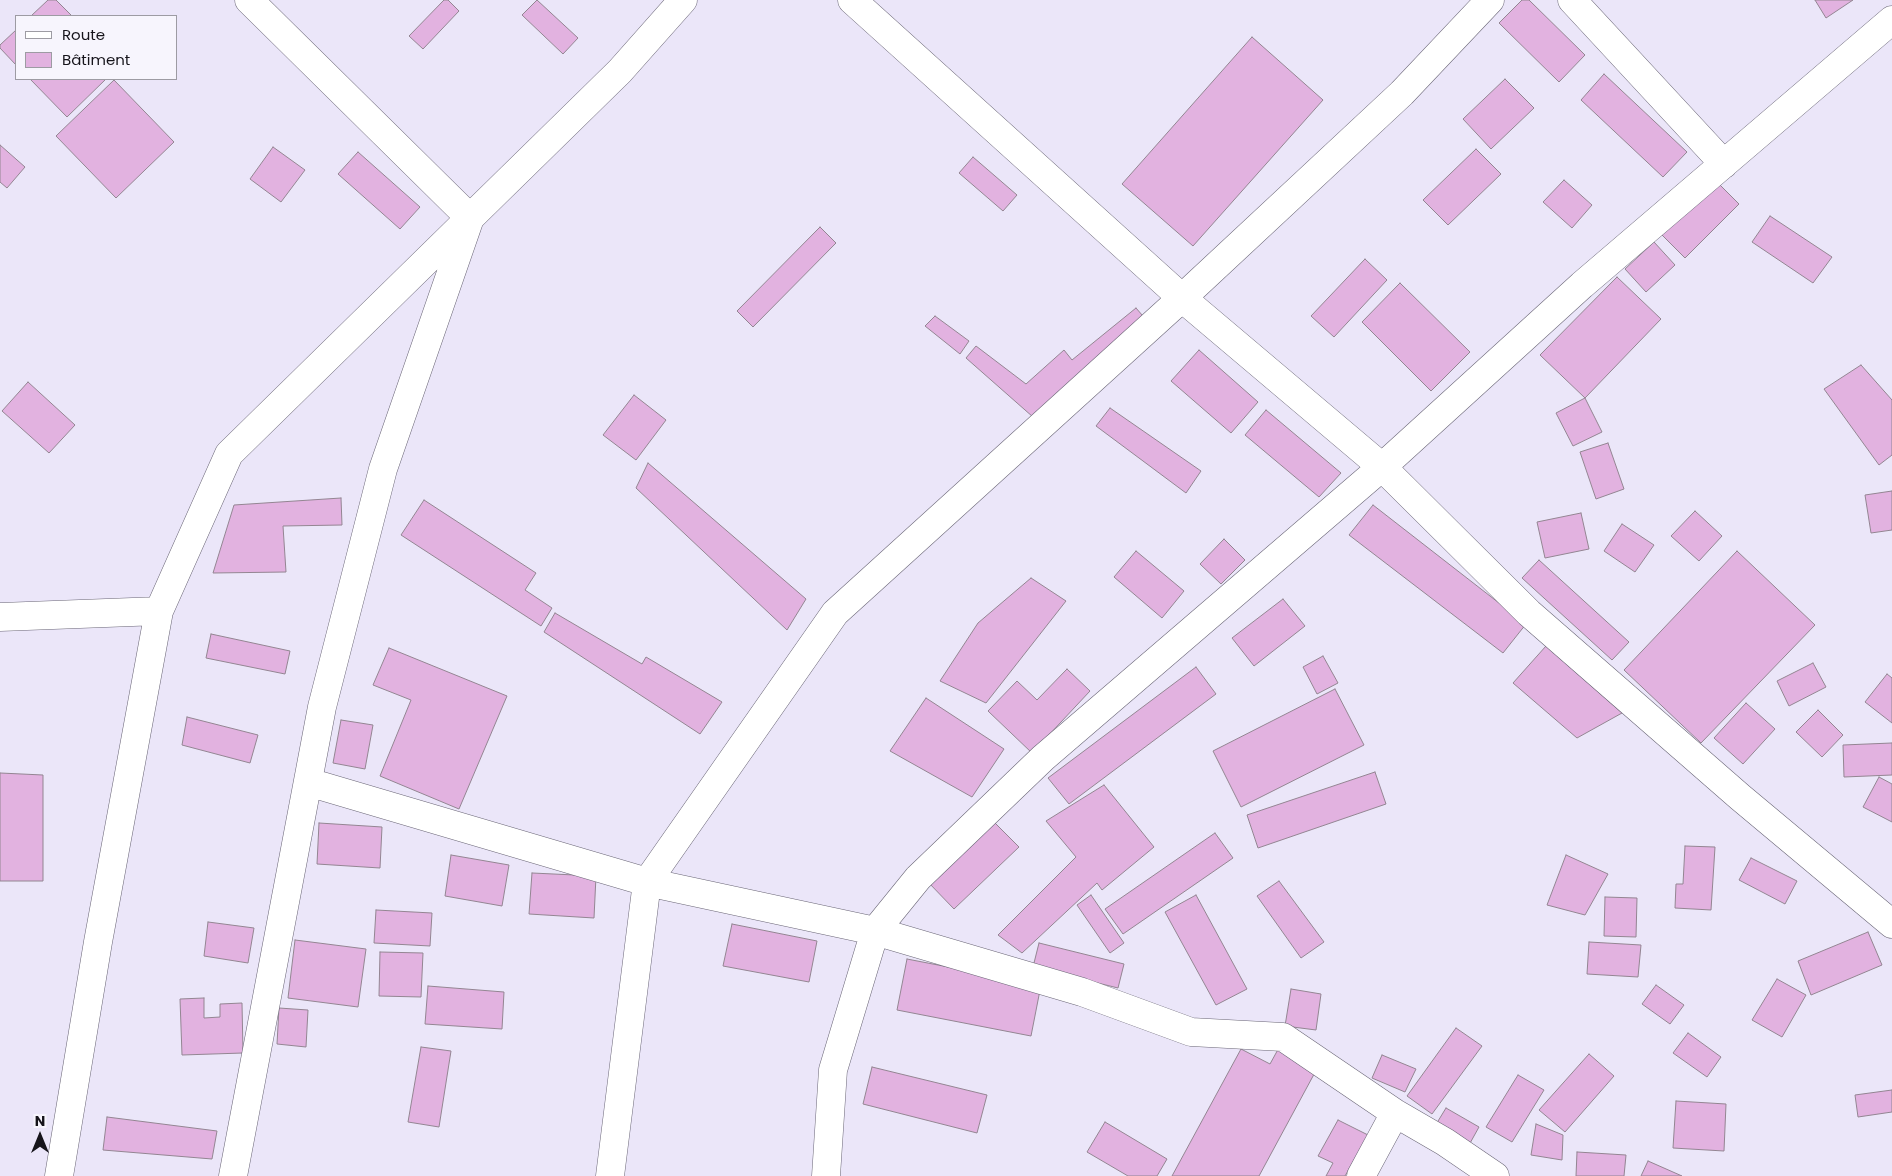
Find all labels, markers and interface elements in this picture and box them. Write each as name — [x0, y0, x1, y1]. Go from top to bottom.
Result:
legend — [15, 15, 178, 80]
text: Route — [62, 24, 105, 45]
text: Bâtiment — [62, 49, 130, 70]
north arrow — [15, 1111, 65, 1161]
text: N — [35, 1111, 45, 1131]

